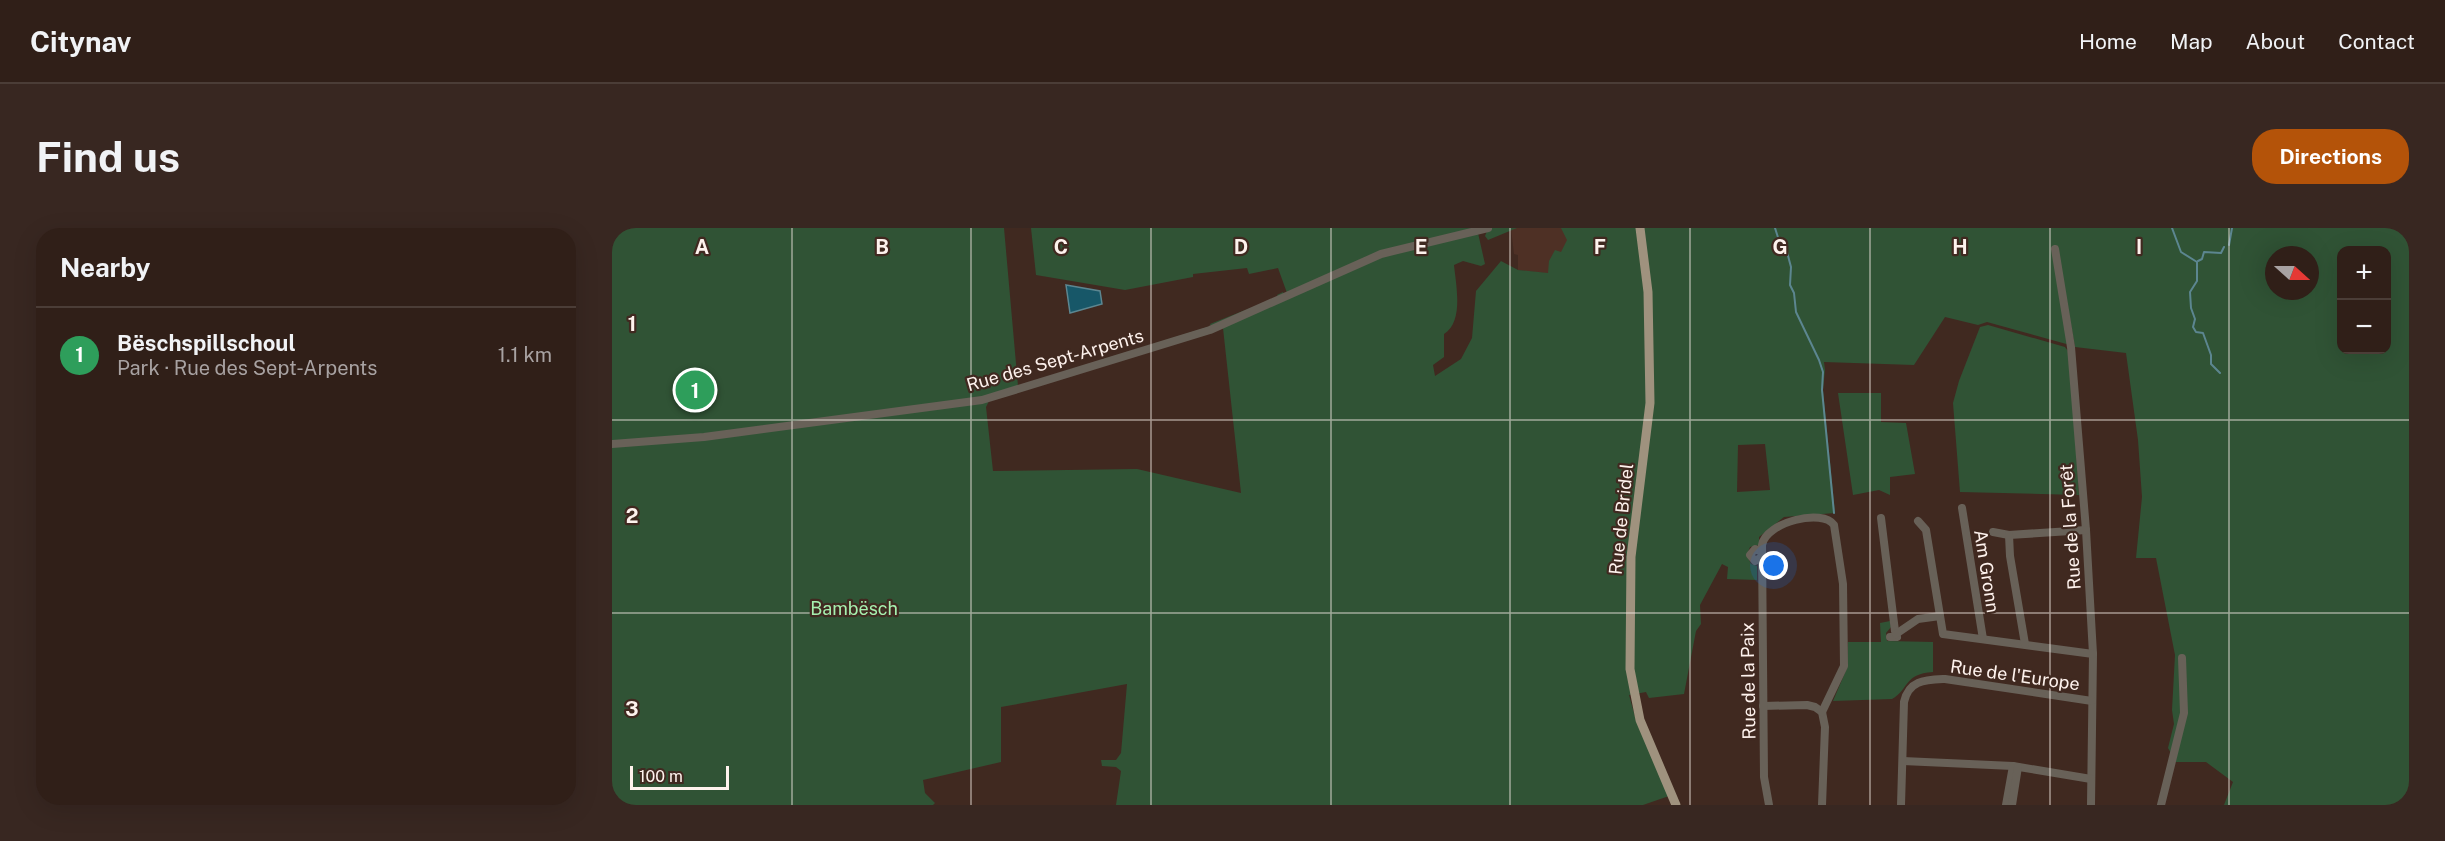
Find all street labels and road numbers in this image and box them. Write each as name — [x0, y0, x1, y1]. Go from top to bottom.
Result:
street label: Rue des Sept-Arpents — [964, 325, 1146, 395]
street label: Rue de Bridel — [1605, 462, 1637, 576]
street label: Rue de la Forêt — [2055, 463, 2085, 591]
street label: Am Gronn — [1970, 528, 2004, 614]
street label: Rue de la Paix — [1736, 622, 1760, 740]
street label: Rue de l'Europe — [1949, 656, 2081, 694]

